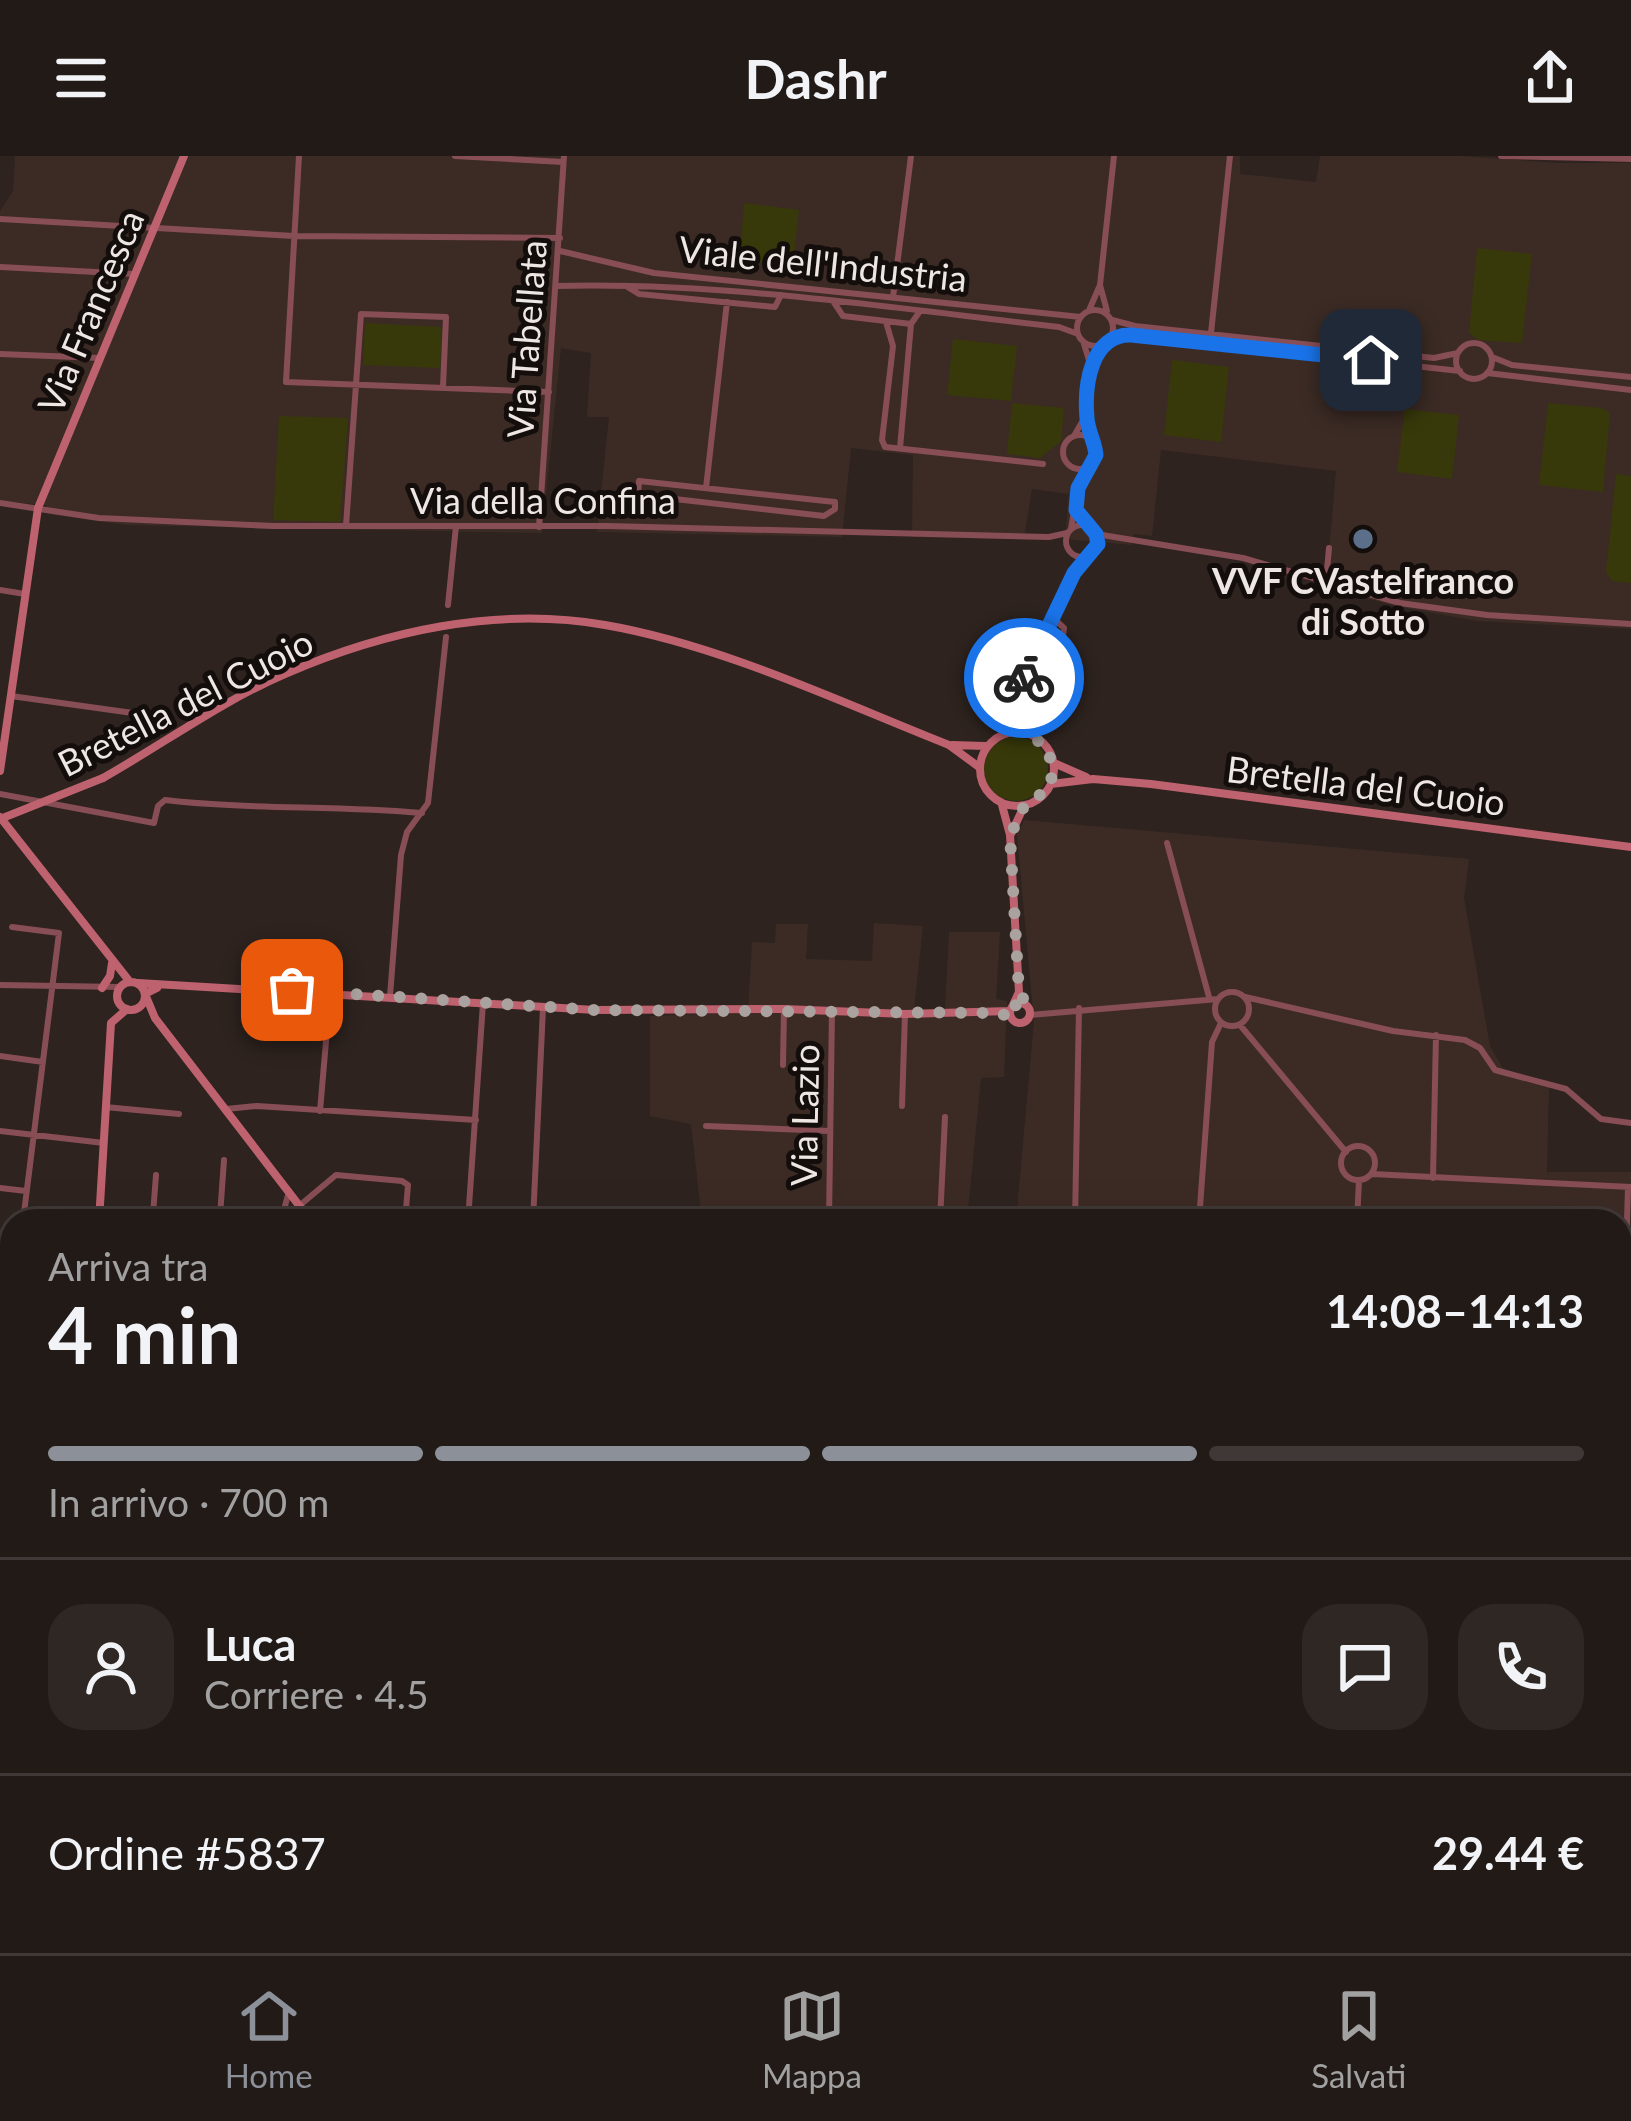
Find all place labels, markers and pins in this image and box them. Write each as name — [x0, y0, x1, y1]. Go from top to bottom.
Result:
pin — [1320, 309, 1422, 411]
marker: VVF CVastelfranco di Sotto — [1350, 526, 1376, 552]
place label: VVF CVastelfranco di Sotto — [1211, 558, 1514, 643]
pin — [241, 939, 343, 1041]

